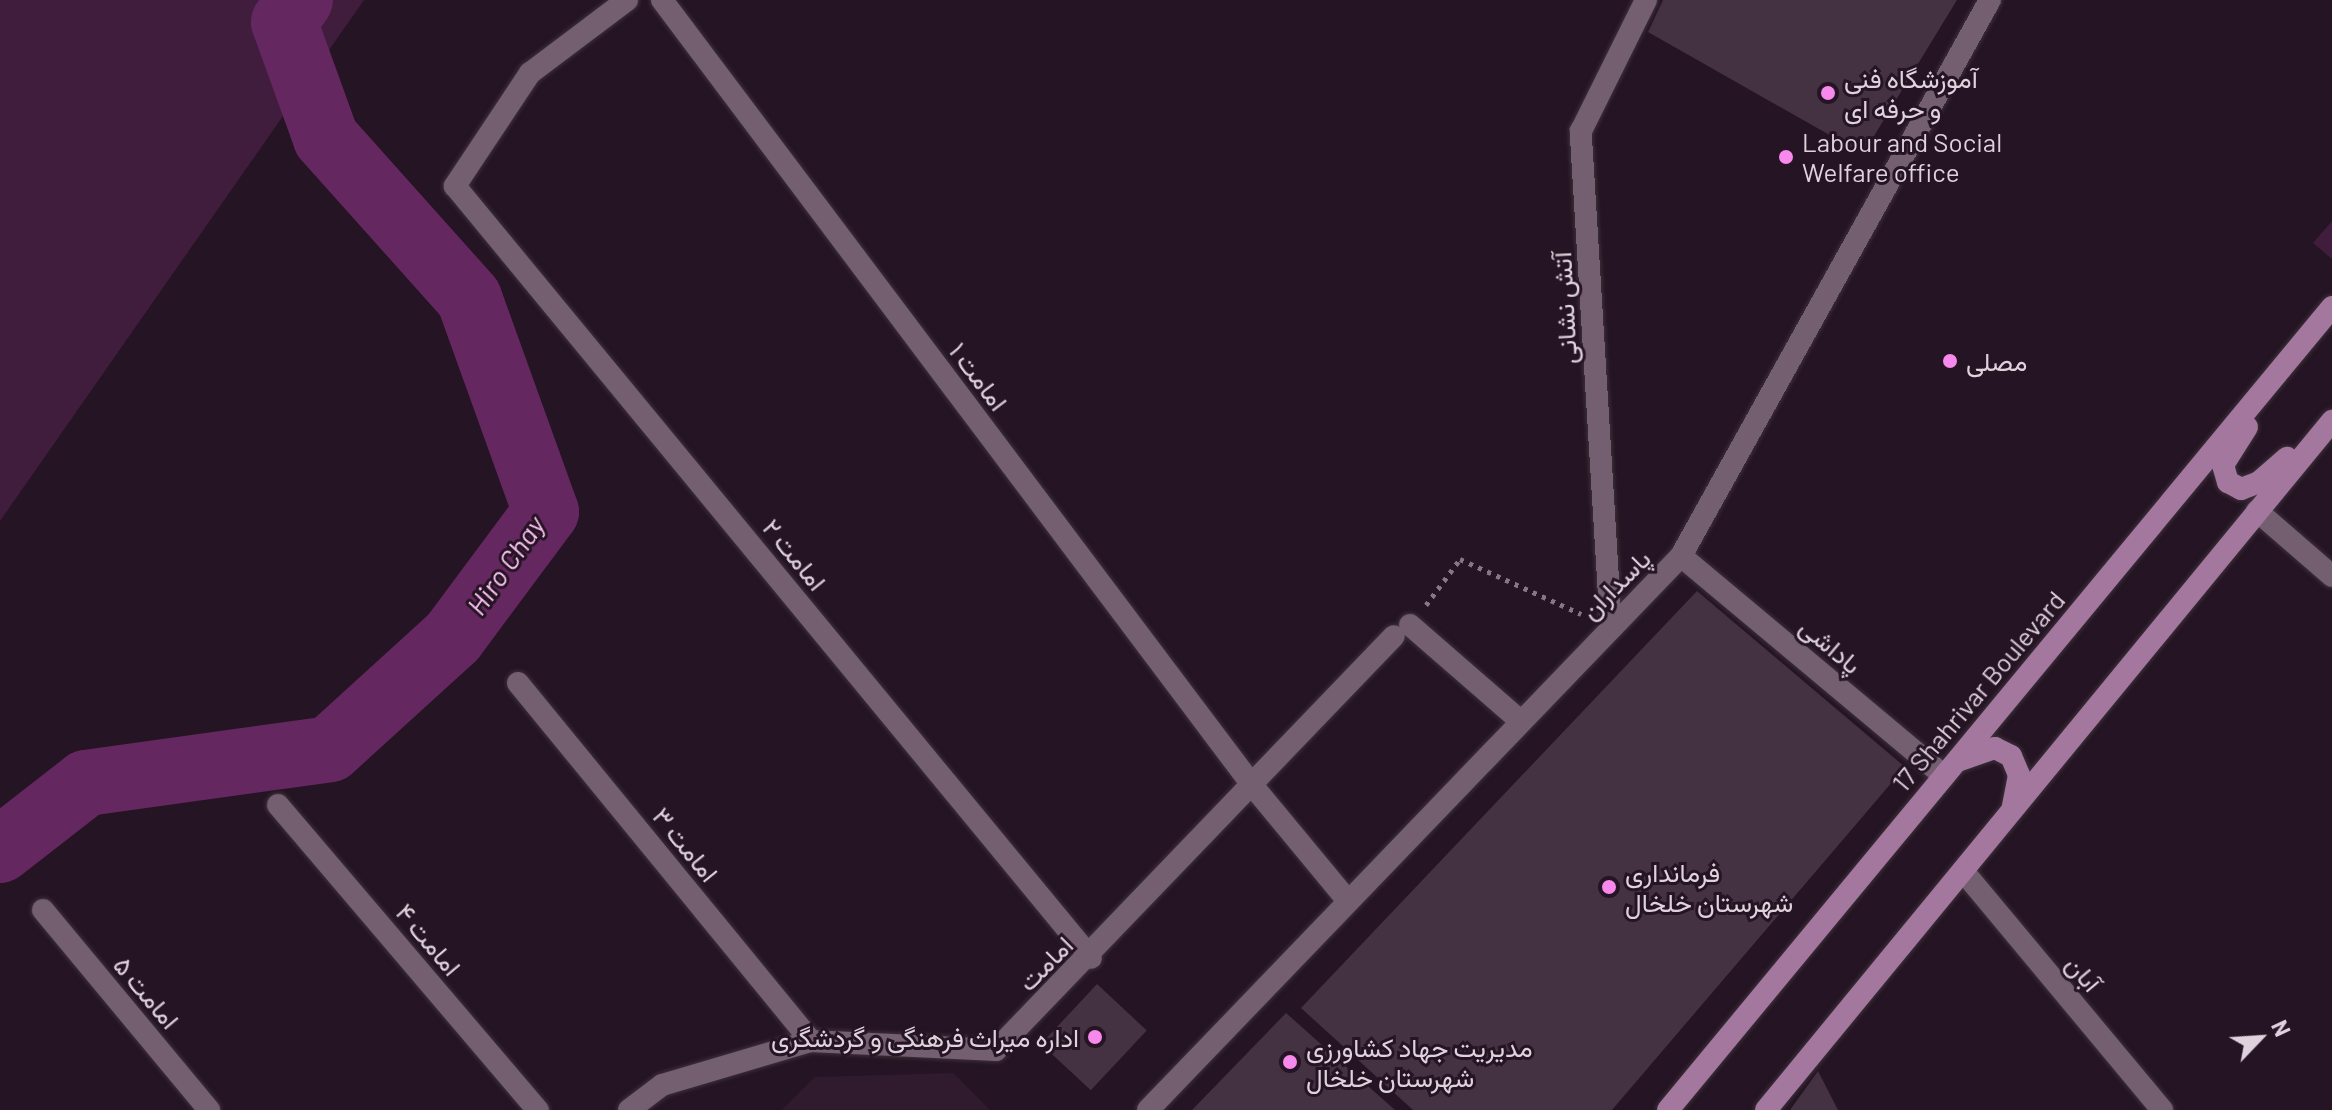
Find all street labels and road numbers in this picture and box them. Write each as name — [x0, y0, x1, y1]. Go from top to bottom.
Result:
street label: آتش نشانی — [1545, 251, 1583, 365]
street label: امامت ۱ — [943, 336, 1015, 416]
street label: امامت ۲ — [757, 512, 833, 596]
street label: پاسداران — [1574, 543, 1656, 625]
street label: 17 Shahrivar Boulevard — [1885, 584, 2071, 798]
street label: پاداشی — [1794, 610, 1868, 680]
street label: امامت ۳ — [646, 800, 726, 888]
street label: امامت ۴ — [390, 897, 468, 981]
street label: امامت — [1011, 929, 1079, 997]
street label: آبان — [2060, 948, 2108, 998]
street label: امامت ۵ — [108, 949, 186, 1035]

